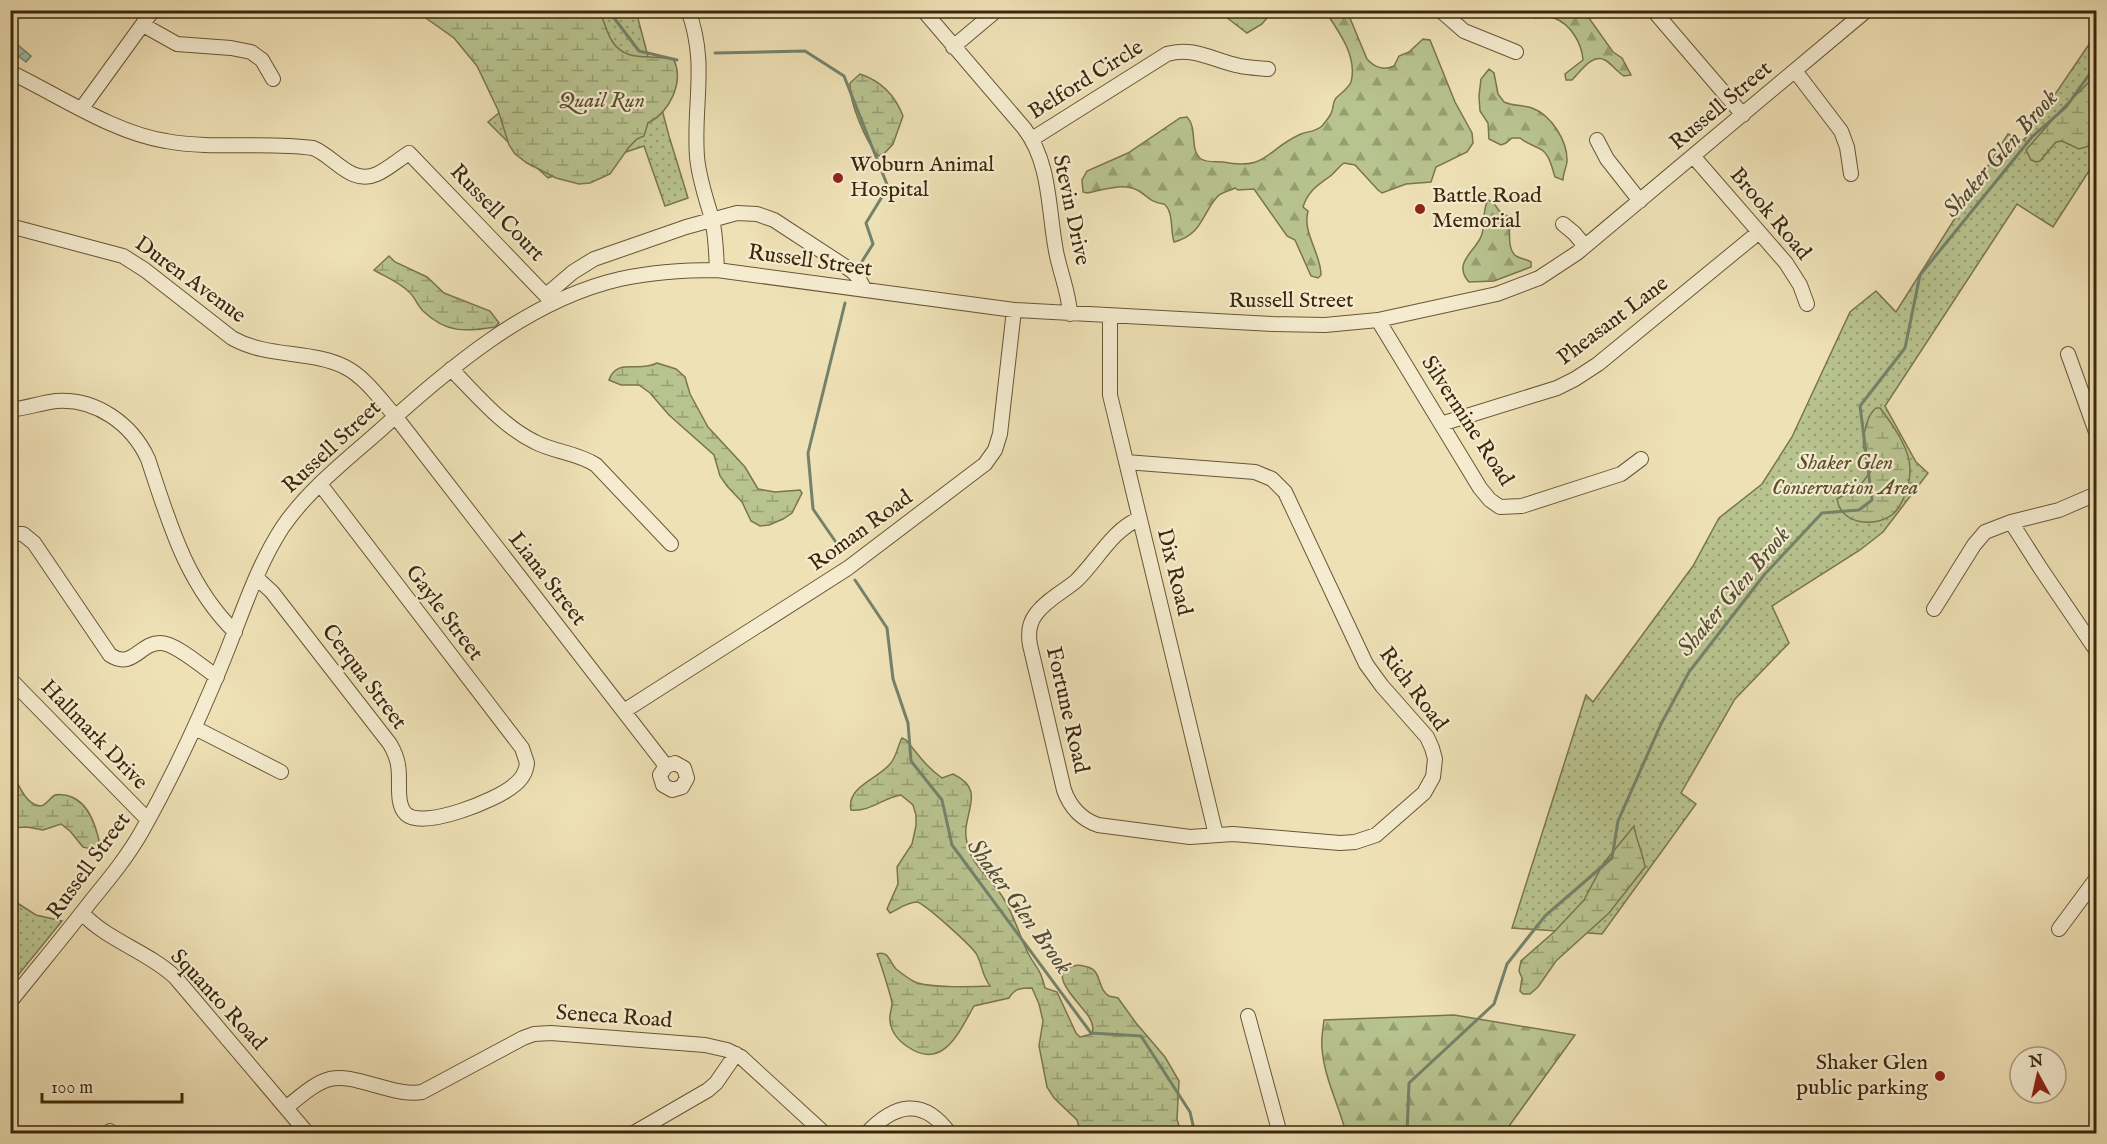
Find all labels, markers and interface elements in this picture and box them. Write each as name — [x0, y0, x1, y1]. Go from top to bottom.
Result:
street label: Belford Circle — [1023, 34, 1149, 126]
street label: Russell Street — [1664, 55, 1778, 157]
water label: Shaker Glen Brook — [1937, 83, 2066, 225]
park label: Quail Run — [559, 87, 645, 115]
place label: Woburn Animal Hospital — [850, 151, 994, 204]
street label: Stevin Drive — [1046, 152, 1096, 268]
street label: Russell Court — [444, 158, 551, 268]
street label: Brook Road — [1723, 162, 1817, 266]
marker: Woburn Animal Hospital — [831, 171, 845, 185]
place label: Battle Road Memorial — [1432, 182, 1542, 235]
marker: Battle Road Memorial — [1413, 202, 1427, 216]
street label: Duren Avenue — [129, 230, 251, 330]
street label: Russell Street — [746, 238, 874, 284]
street label: Pheasant Lane — [1552, 270, 1674, 372]
street label: Russell Street — [1228, 287, 1354, 315]
street label: Silvermine Road — [1414, 350, 1520, 492]
street label: Russell Street — [277, 394, 388, 500]
park label: Shaker Glen Conservation Area — [1772, 449, 1919, 502]
street label: Roman Road — [804, 484, 918, 578]
water label: Shaker Glen Brook — [1671, 520, 1798, 663]
street label: Liana Street — [502, 526, 593, 632]
street label: Dix Road — [1150, 526, 1198, 619]
street label: Gayle Street — [399, 560, 489, 667]
street label: Cerqua Street — [315, 619, 413, 736]
street label: Rich Road — [1372, 641, 1454, 737]
street label: Fortune Road — [1039, 644, 1095, 776]
street label: Hallmark Drive — [34, 674, 154, 796]
street label: Russell Street — [41, 807, 137, 925]
water label: Shaker Glen Brook — [959, 833, 1079, 981]
street label: Squanto Road — [164, 943, 272, 1057]
street label: Seneca Road — [555, 999, 673, 1035]
north arrow — [2008, 1045, 2068, 1105]
place label: Shaker Glen public parking — [1796, 1049, 1929, 1102]
text: N — [2027, 1051, 2045, 1073]
scale bar — [42, 1066, 182, 1104]
marker: Shaker Glen public parking — [1933, 1069, 1947, 1083]
text: 100 m — [51, 1077, 93, 1100]

